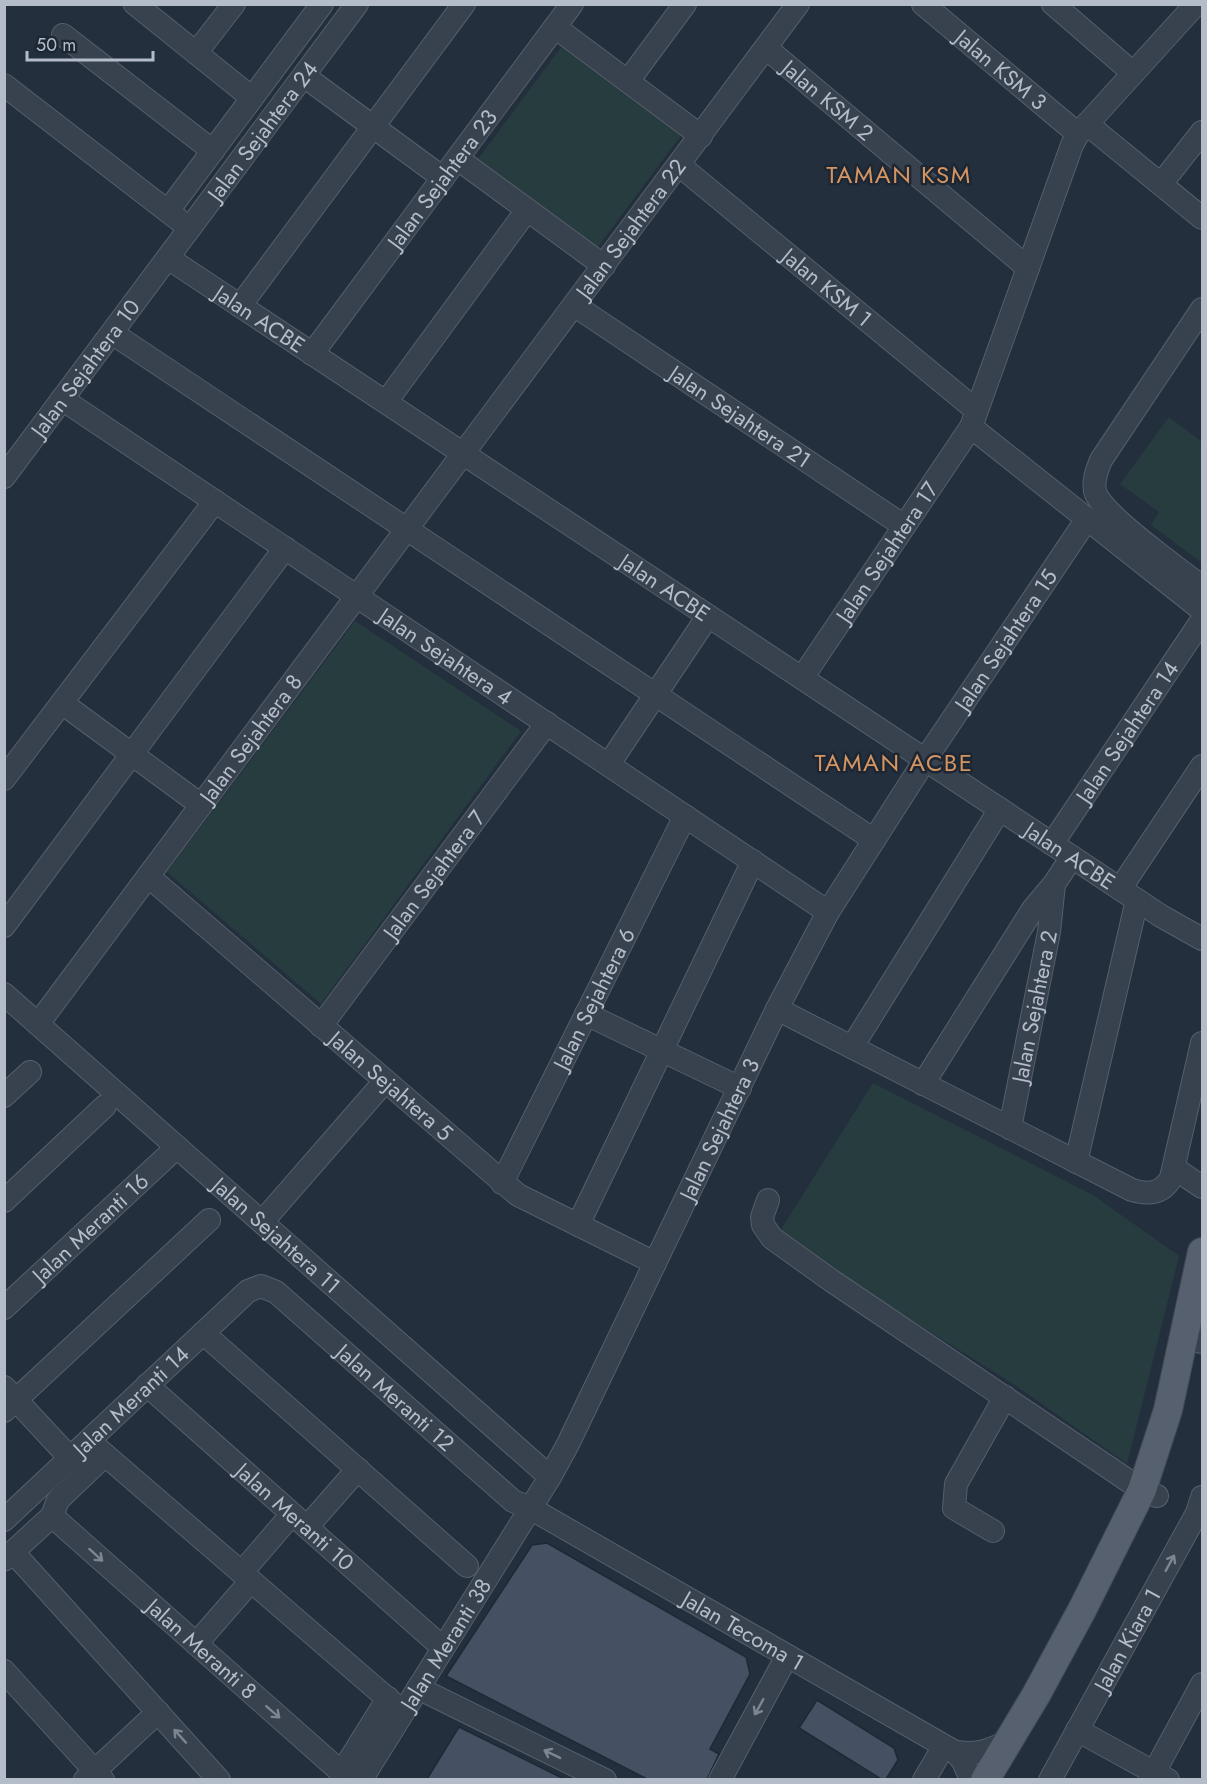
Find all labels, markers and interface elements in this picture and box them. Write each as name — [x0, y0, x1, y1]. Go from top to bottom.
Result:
street label: Jalan KSM 3 — [946, 20, 1054, 117]
scale bar — [27, 24, 153, 62]
text: 50 m — [36, 32, 76, 58]
street label: Jalan KSM 2 — [773, 50, 881, 148]
street label: Jalan Sejahtera 24 — [198, 54, 325, 210]
street label: Jalan Sejahtera 23 — [378, 103, 505, 258]
street label: Jalan Sejahtera 22 — [566, 152, 693, 308]
district label: TAMAN KSM — [826, 157, 972, 192]
street label: Jalan KSM 1 — [773, 238, 879, 334]
street label: Jalan ACBE — [205, 275, 311, 361]
street label: Jalan Sejahtera 10 — [21, 292, 148, 446]
street label: Jalan Sejahtera 21 — [660, 356, 817, 475]
street label: Jalan Sejahtera 17 — [826, 475, 946, 631]
street label: Jalan ACBE — [611, 544, 717, 629]
street label: Jalan Sejahtera 15 — [945, 563, 1065, 720]
street label: Jalan Sejahtera 4 — [370, 598, 519, 713]
street label: Jalan Sejahtera 14 — [1066, 654, 1186, 812]
street label: Jalan Sejahtera 8 — [190, 667, 310, 812]
district label: TAMAN ACBE — [815, 745, 973, 780]
street label: Jalan Sejahtera 7 — [373, 803, 493, 948]
street label: Jalan ACBE — [1016, 812, 1122, 897]
street label: Jalan Sejahtera 6 — [544, 922, 643, 1078]
street label: Jalan Sejahtera 2 — [1003, 927, 1065, 1088]
street label: Jalan Sejahtera 5 — [320, 1021, 460, 1148]
street label: Jalan Sejahtera 3 — [670, 1053, 767, 1208]
street label: Jalan Meranti 16 — [23, 1165, 156, 1292]
street label: Jalan Sejahtera 11 — [203, 1168, 348, 1301]
street label: Jalan Meranti 12 — [327, 1334, 462, 1459]
street label: Jalan Meranti 14 — [63, 1338, 196, 1466]
street label: Jalan Meranti 10 — [226, 1453, 361, 1578]
one-way arrow — [88, 1548, 103, 1562]
one-way arrow — [1164, 1555, 1176, 1572]
street label: Jalan Meranti 38 — [391, 1572, 499, 1719]
street label: Jalan Tecoma 1 — [674, 1581, 810, 1678]
street label: Jalan Kiara 1 — [1084, 1583, 1168, 1700]
street label: Jalan Meranti 8 — [137, 1589, 264, 1706]
one-way arrow — [753, 1698, 764, 1716]
one-way arrow — [265, 1705, 280, 1719]
one-way arrow — [173, 1729, 187, 1744]
one-way arrow — [544, 1747, 562, 1759]

